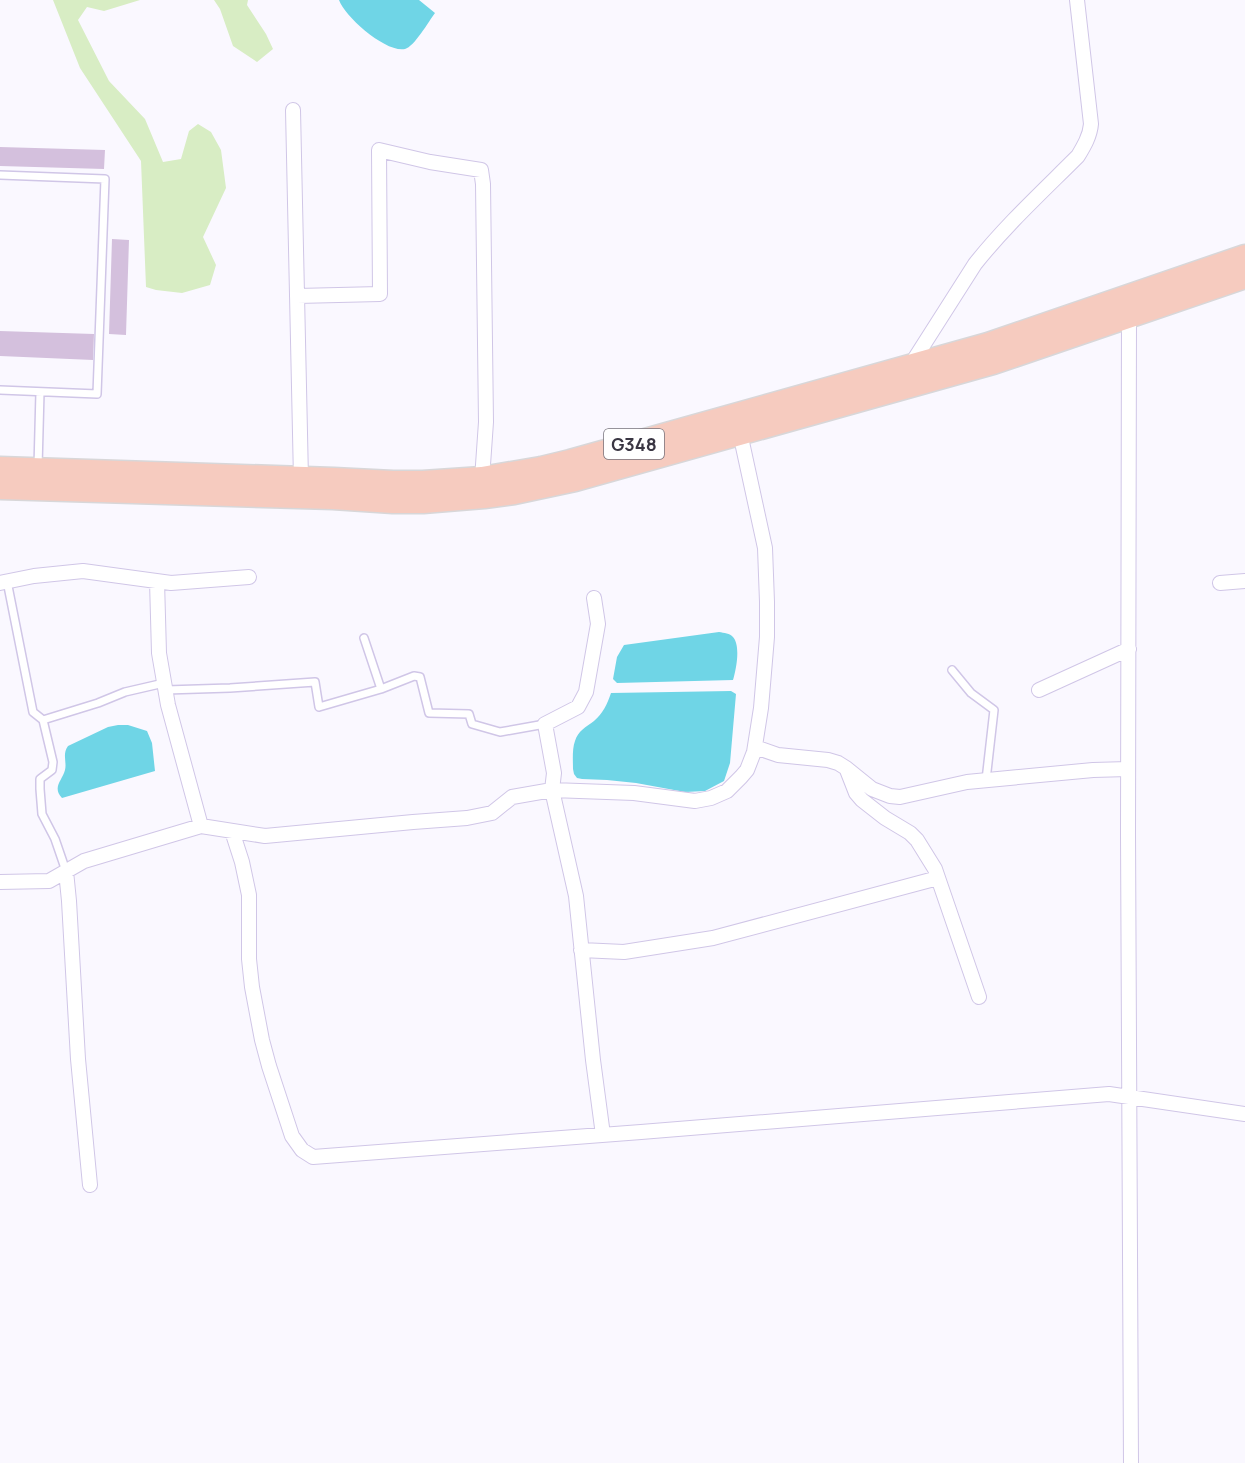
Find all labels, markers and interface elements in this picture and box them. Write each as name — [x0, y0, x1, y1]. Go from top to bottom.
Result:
road number: G348 — [604, 429, 664, 459]

